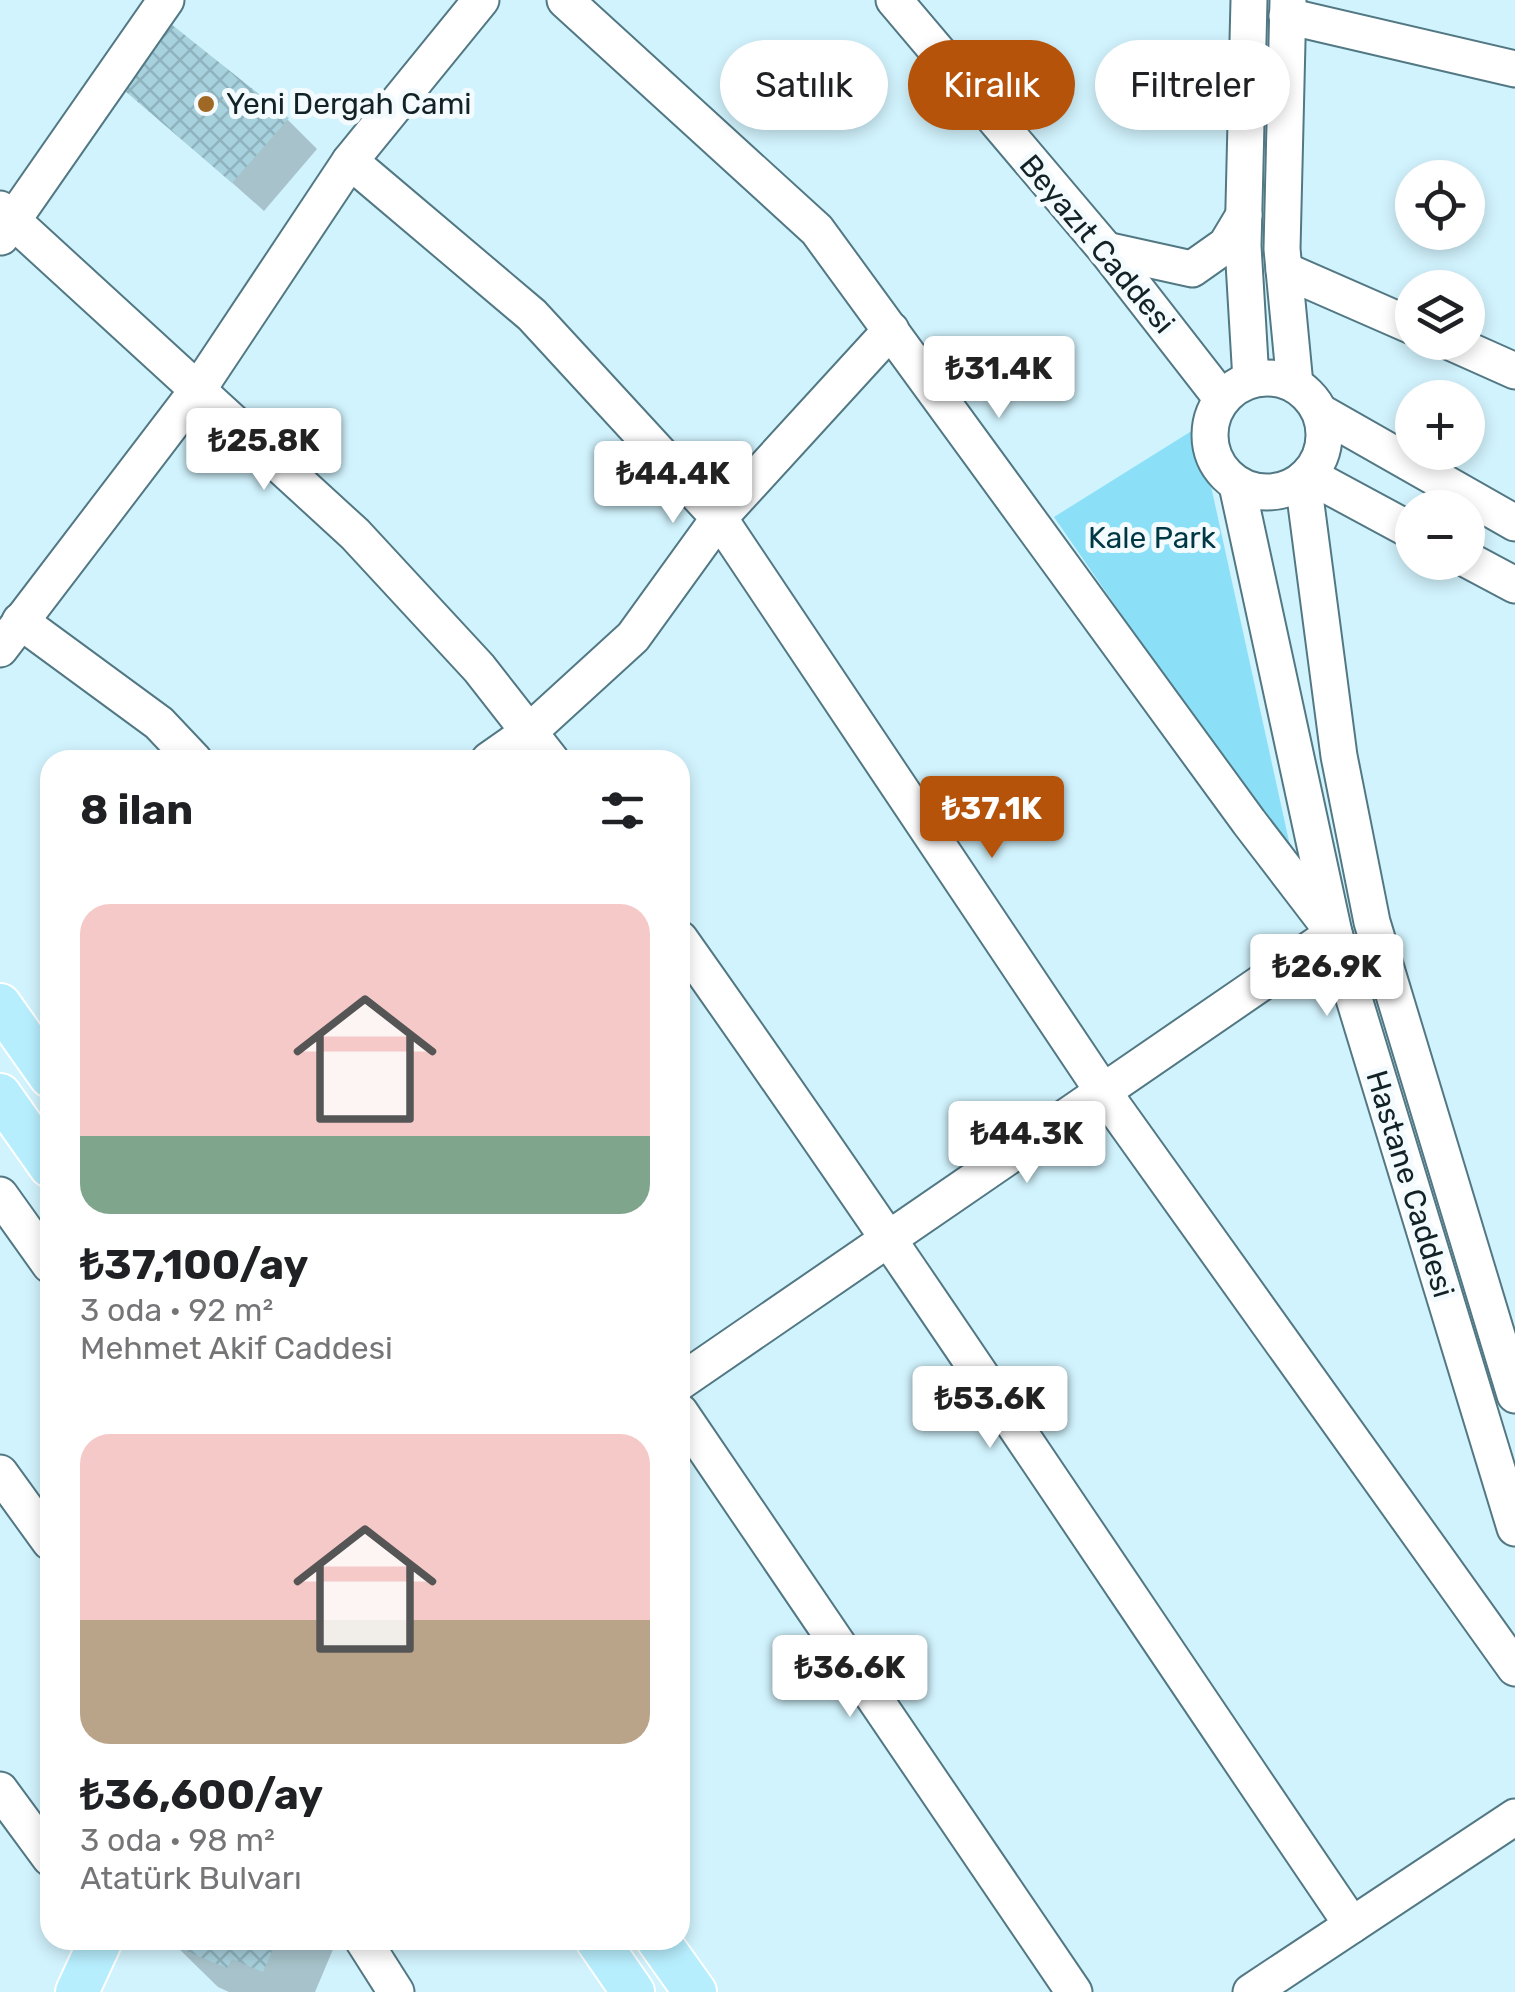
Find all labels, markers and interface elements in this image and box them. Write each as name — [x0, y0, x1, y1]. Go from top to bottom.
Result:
chip: Satılık — [720, 40, 888, 130]
chip: Kiralık — [908, 40, 1075, 130]
chip: Filtreler — [1095, 40, 1290, 130]
place label: Yeni Dergah Cami — [226, 86, 472, 122]
marker: Yeni Dergah Cami — [195, 93, 217, 115]
street label: Beyazıt Caddesi — [1012, 147, 1182, 341]
map controls — [1395, 160, 1485, 580]
button: locate — [1395, 160, 1485, 250]
button: layers — [1395, 270, 1485, 360]
pin: ₺31.4K — [918, 336, 1080, 421]
text: ₺31.4K — [946, 349, 1052, 387]
button: + — [1395, 380, 1485, 470]
pin: ₺25.8K — [183, 408, 345, 493]
text: ₺25.8K — [208, 421, 320, 459]
pin: ₺44.4K — [592, 441, 754, 526]
text: ₺44.4K — [616, 454, 730, 492]
button: − — [1395, 490, 1485, 580]
park label: Kale Park — [1088, 520, 1217, 556]
pin: ₺37.1K — [911, 776, 1073, 861]
icon: filters — [595, 783, 650, 838]
text: 8 ilan — [80, 785, 193, 835]
text: ₺37.1K — [942, 789, 1042, 827]
pin: ₺26.9K — [1246, 934, 1408, 1019]
text: ₺26.9K — [1272, 947, 1382, 985]
icon: home — [275, 969, 455, 1149]
street label: Hastane Caddesi — [1358, 1066, 1462, 1302]
pin: ₺44.3K — [946, 1101, 1108, 1186]
text: ₺44.3K — [970, 1114, 1084, 1152]
text: ₺37,100/ay — [80, 1240, 308, 1290]
text: 3 oda · 92 m² — [80, 1291, 273, 1329]
text: Mehmet Akif Caddesi — [80, 1329, 393, 1367]
pin: ₺53.6K — [909, 1366, 1071, 1451]
text: ₺53.6K — [934, 1379, 1046, 1417]
icon: home — [275, 1499, 455, 1679]
pin: ₺36.6K — [769, 1635, 931, 1720]
text: ₺36.6K — [794, 1648, 906, 1686]
text: ₺36,600/ay — [80, 1770, 323, 1820]
text: 3 oda · 98 m² — [80, 1821, 275, 1859]
text: Atatürk Bulvarı — [80, 1859, 302, 1897]

